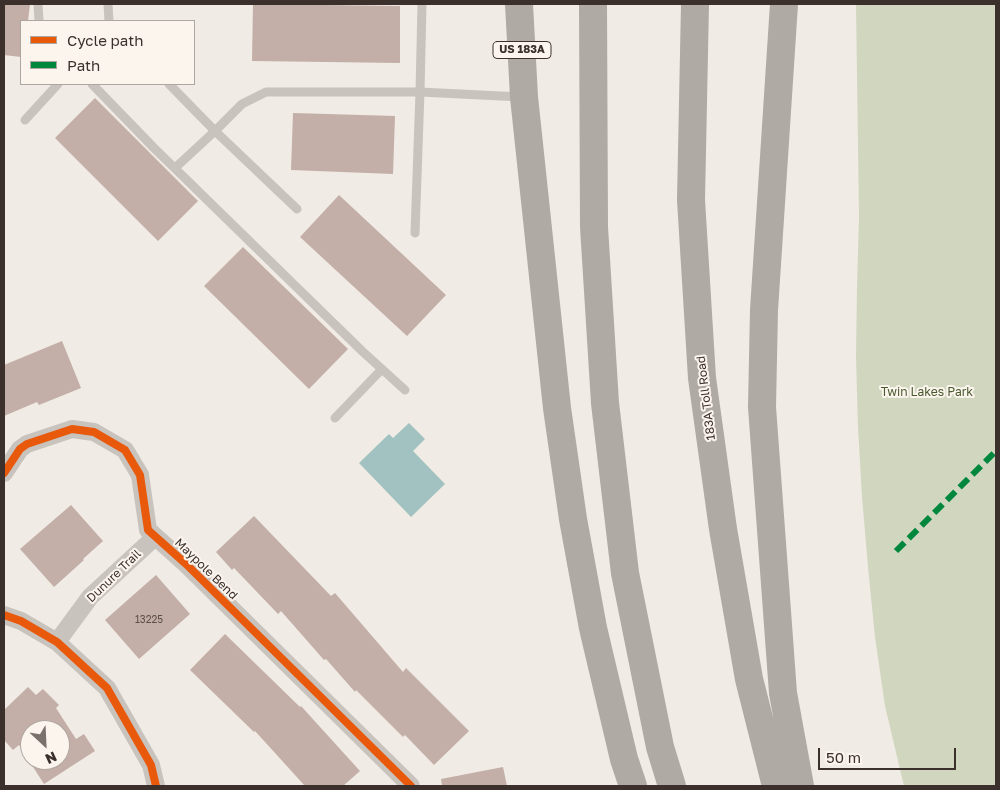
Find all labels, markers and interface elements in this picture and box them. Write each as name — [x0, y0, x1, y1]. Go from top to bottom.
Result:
legend — [20, 20, 195, 85]
text: Cycle path — [67, 31, 143, 49]
road number: US 183A — [493, 42, 551, 58]
text: Path — [67, 56, 100, 74]
street label: 183A Toll Road — [694, 355, 718, 441]
park label: Twin Lakes Park — [881, 385, 973, 399]
street label: Maypole Bend — [172, 535, 240, 603]
street label: Dunure Trail — [84, 547, 144, 605]
house number: 13225 — [135, 614, 163, 626]
north arrow — [20, 720, 70, 770]
scale bar — [820, 738, 958, 770]
text: N — [43, 748, 60, 768]
text: 50 m — [826, 748, 861, 766]

